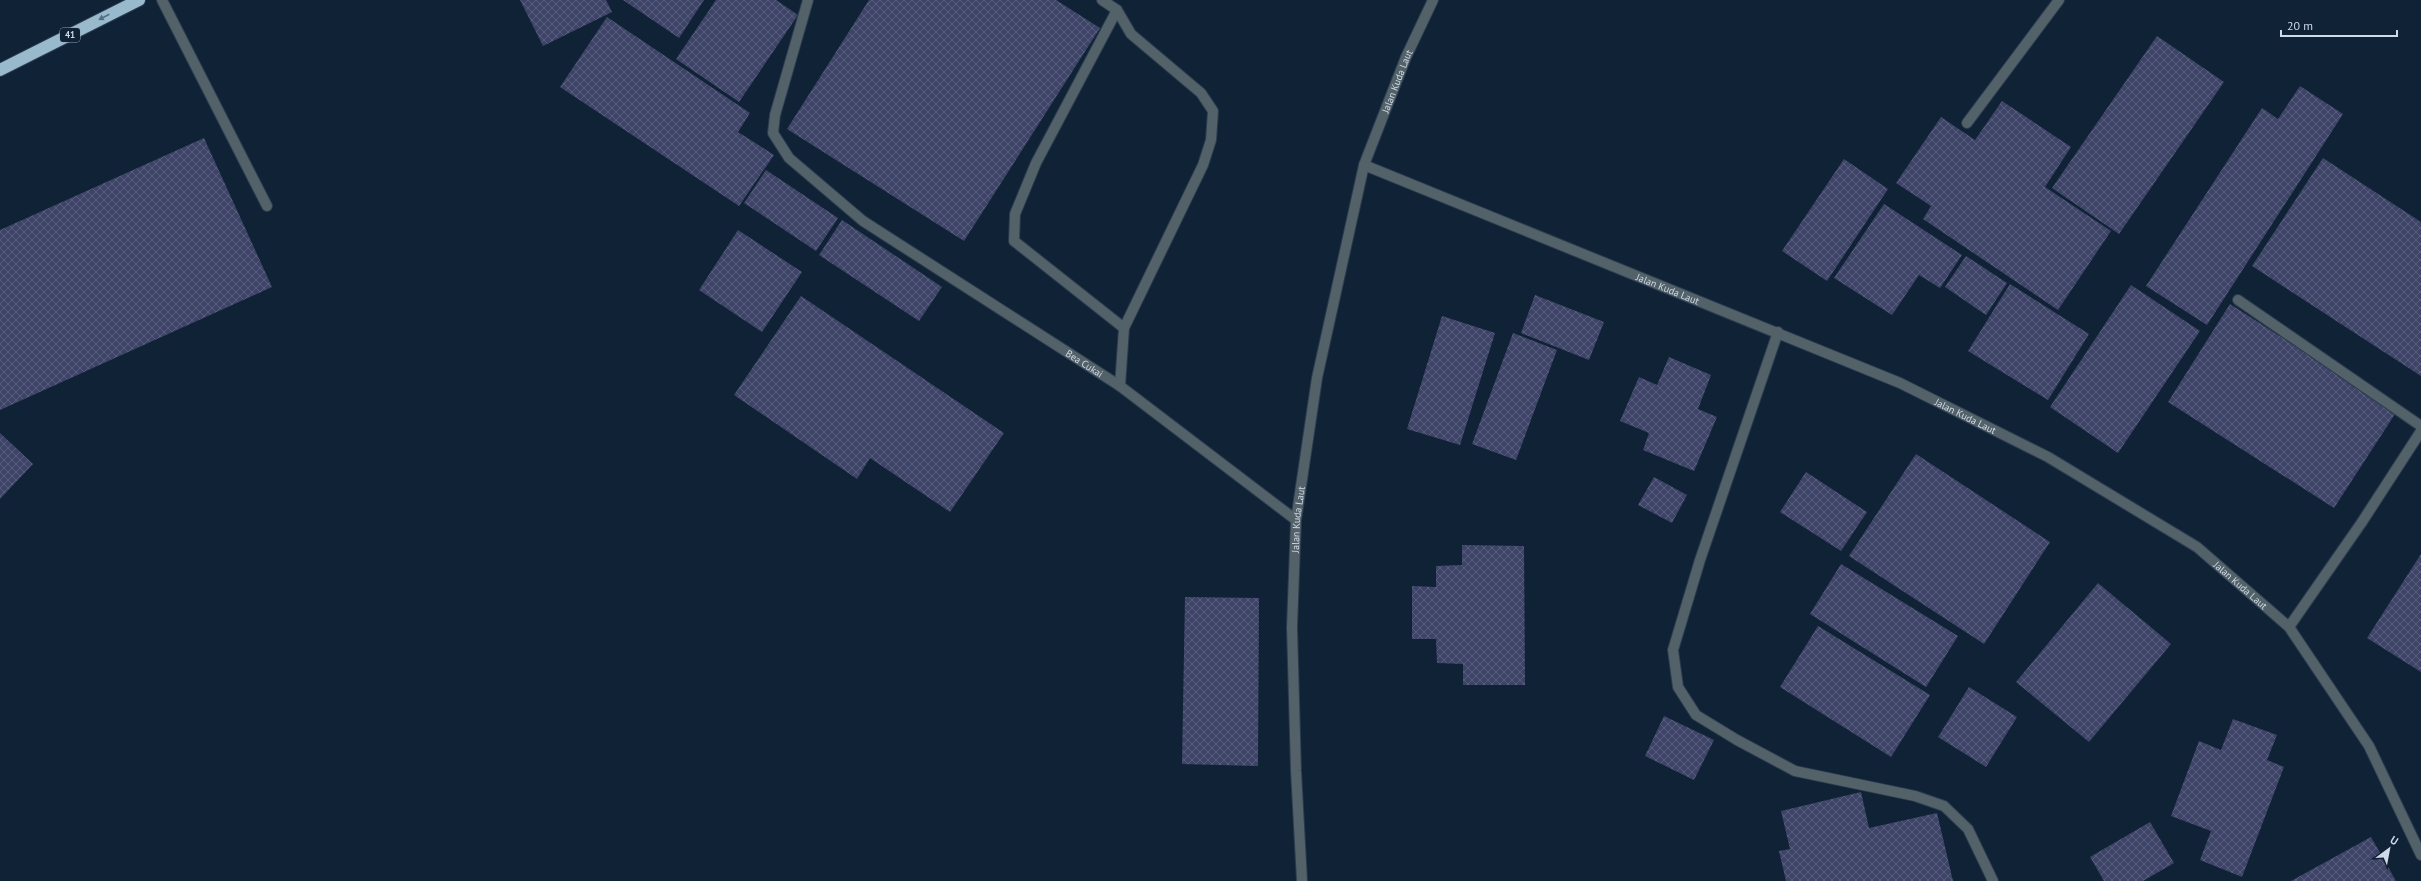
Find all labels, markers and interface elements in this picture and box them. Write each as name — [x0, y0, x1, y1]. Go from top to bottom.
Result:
scale bar — [2281, 12, 2397, 38]
one-way arrow — [99, 14, 110, 20]
text: 20 m — [2287, 18, 2313, 33]
road number: 41 — [60, 28, 80, 42]
street label: Jalan Kuda Laut — [1379, 47, 1416, 116]
street label: Jalan Kuda Laut — [1633, 270, 1702, 308]
street label: Bea Cukai — [1063, 347, 1106, 381]
street label: Jalan Kuda Laut — [1932, 395, 1999, 437]
street label: Jalan Kuda Laut — [1289, 485, 1308, 554]
street label: Jalan Kuda Laut — [2210, 558, 2270, 613]
north arrow — [2369, 829, 2409, 869]
text: U — [2388, 833, 2401, 848]

